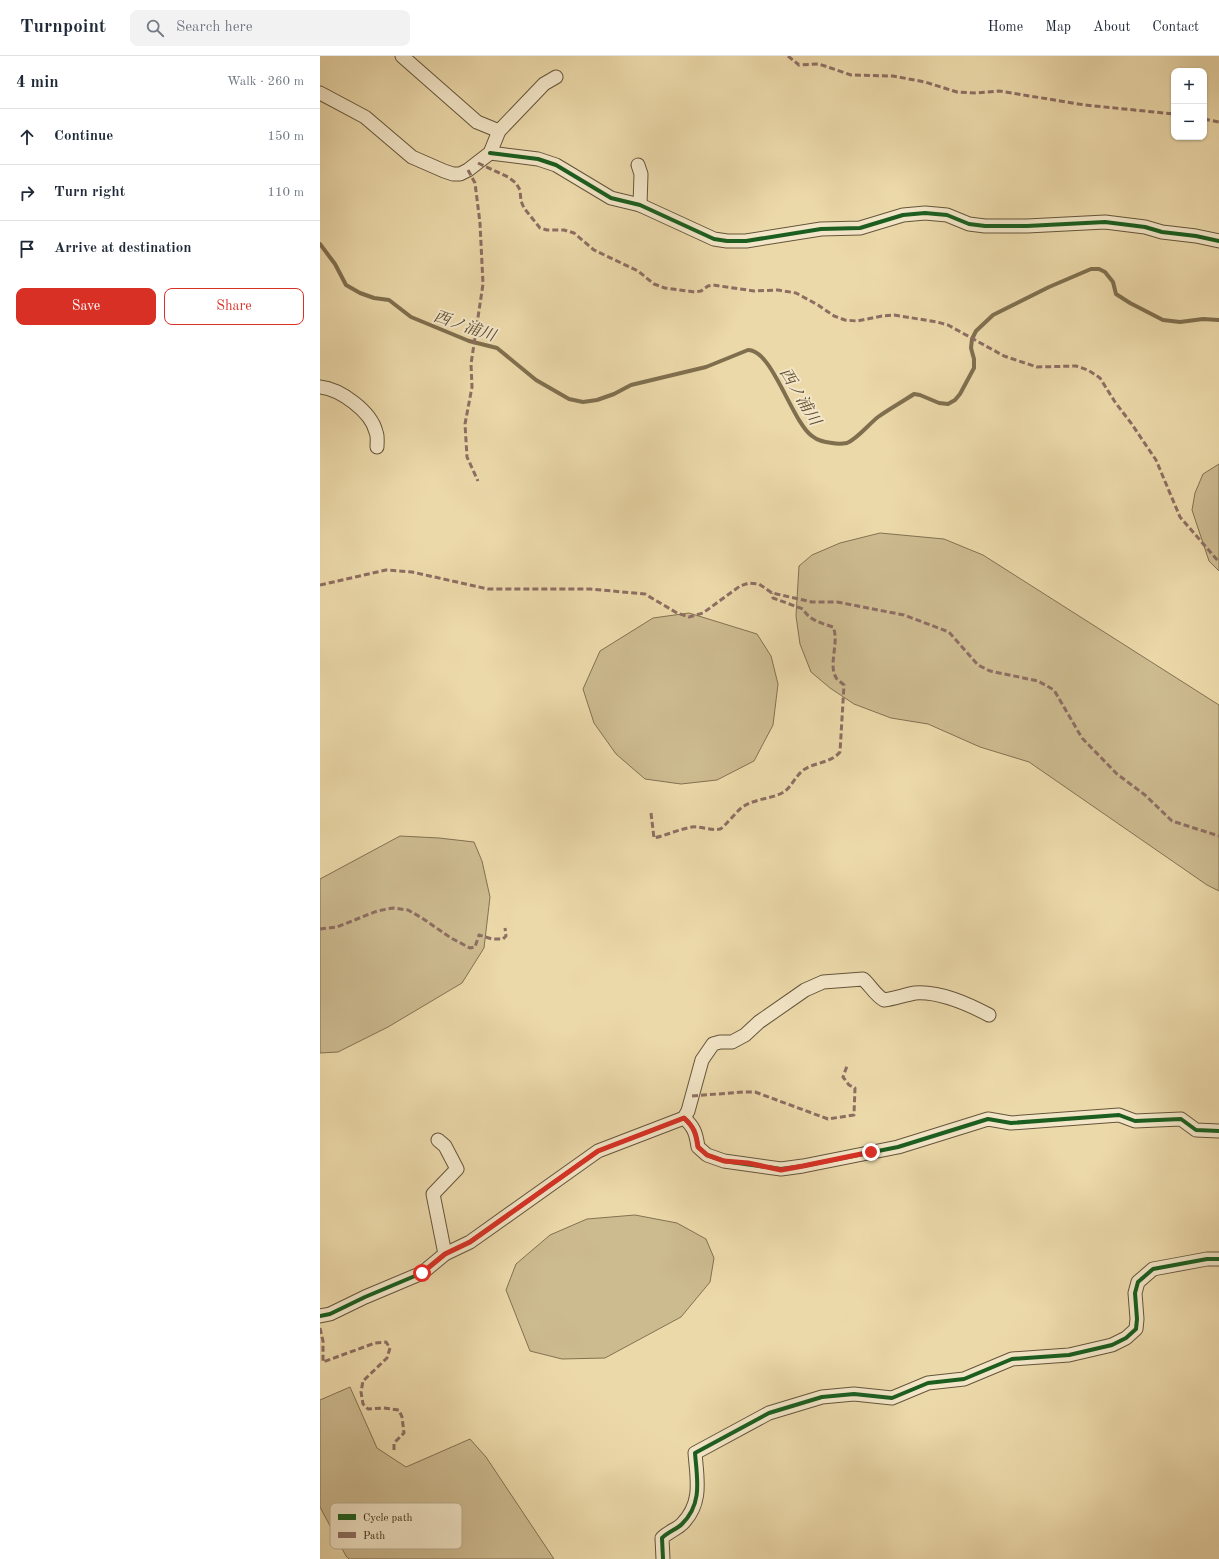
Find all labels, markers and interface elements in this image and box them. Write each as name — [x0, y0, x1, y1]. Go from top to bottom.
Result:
search box — [130, 10, 410, 46]
icon: search — [144, 17, 166, 39]
text: Turnpoint — [20, 18, 106, 37]
text: Search here — [176, 20, 253, 35]
text: Home — [988, 20, 1023, 34]
text: Map — [1045, 20, 1071, 34]
text: About — [1093, 20, 1130, 34]
text: Contact — [1152, 20, 1199, 34]
map controls — [1171, 68, 1207, 140]
button: + — [1171, 68, 1207, 104]
text: 4 min — [16, 74, 59, 91]
text: Walk · 260 m — [227, 75, 304, 88]
button: − — [1171, 104, 1207, 140]
icon: ahead — [16, 126, 38, 148]
text: Continue — [54, 129, 113, 144]
text: 150 m — [267, 130, 304, 143]
icon: right — [16, 182, 38, 204]
text: Turn right — [54, 185, 125, 200]
text: 110 m — [267, 186, 304, 199]
icon: arrive — [16, 238, 38, 260]
text: Arrive at destination — [54, 241, 192, 256]
button: Save — [16, 288, 156, 325]
button: Share — [164, 288, 304, 325]
water label: 西ノ浦川 — [431, 307, 500, 346]
water label: 西ノ浦川 — [776, 364, 825, 430]
route end — [862, 1143, 880, 1161]
route start — [413, 1264, 431, 1282]
legend — [330, 1503, 462, 1549]
text: Cycle path — [363, 1513, 413, 1524]
text: Path — [363, 1531, 385, 1542]

